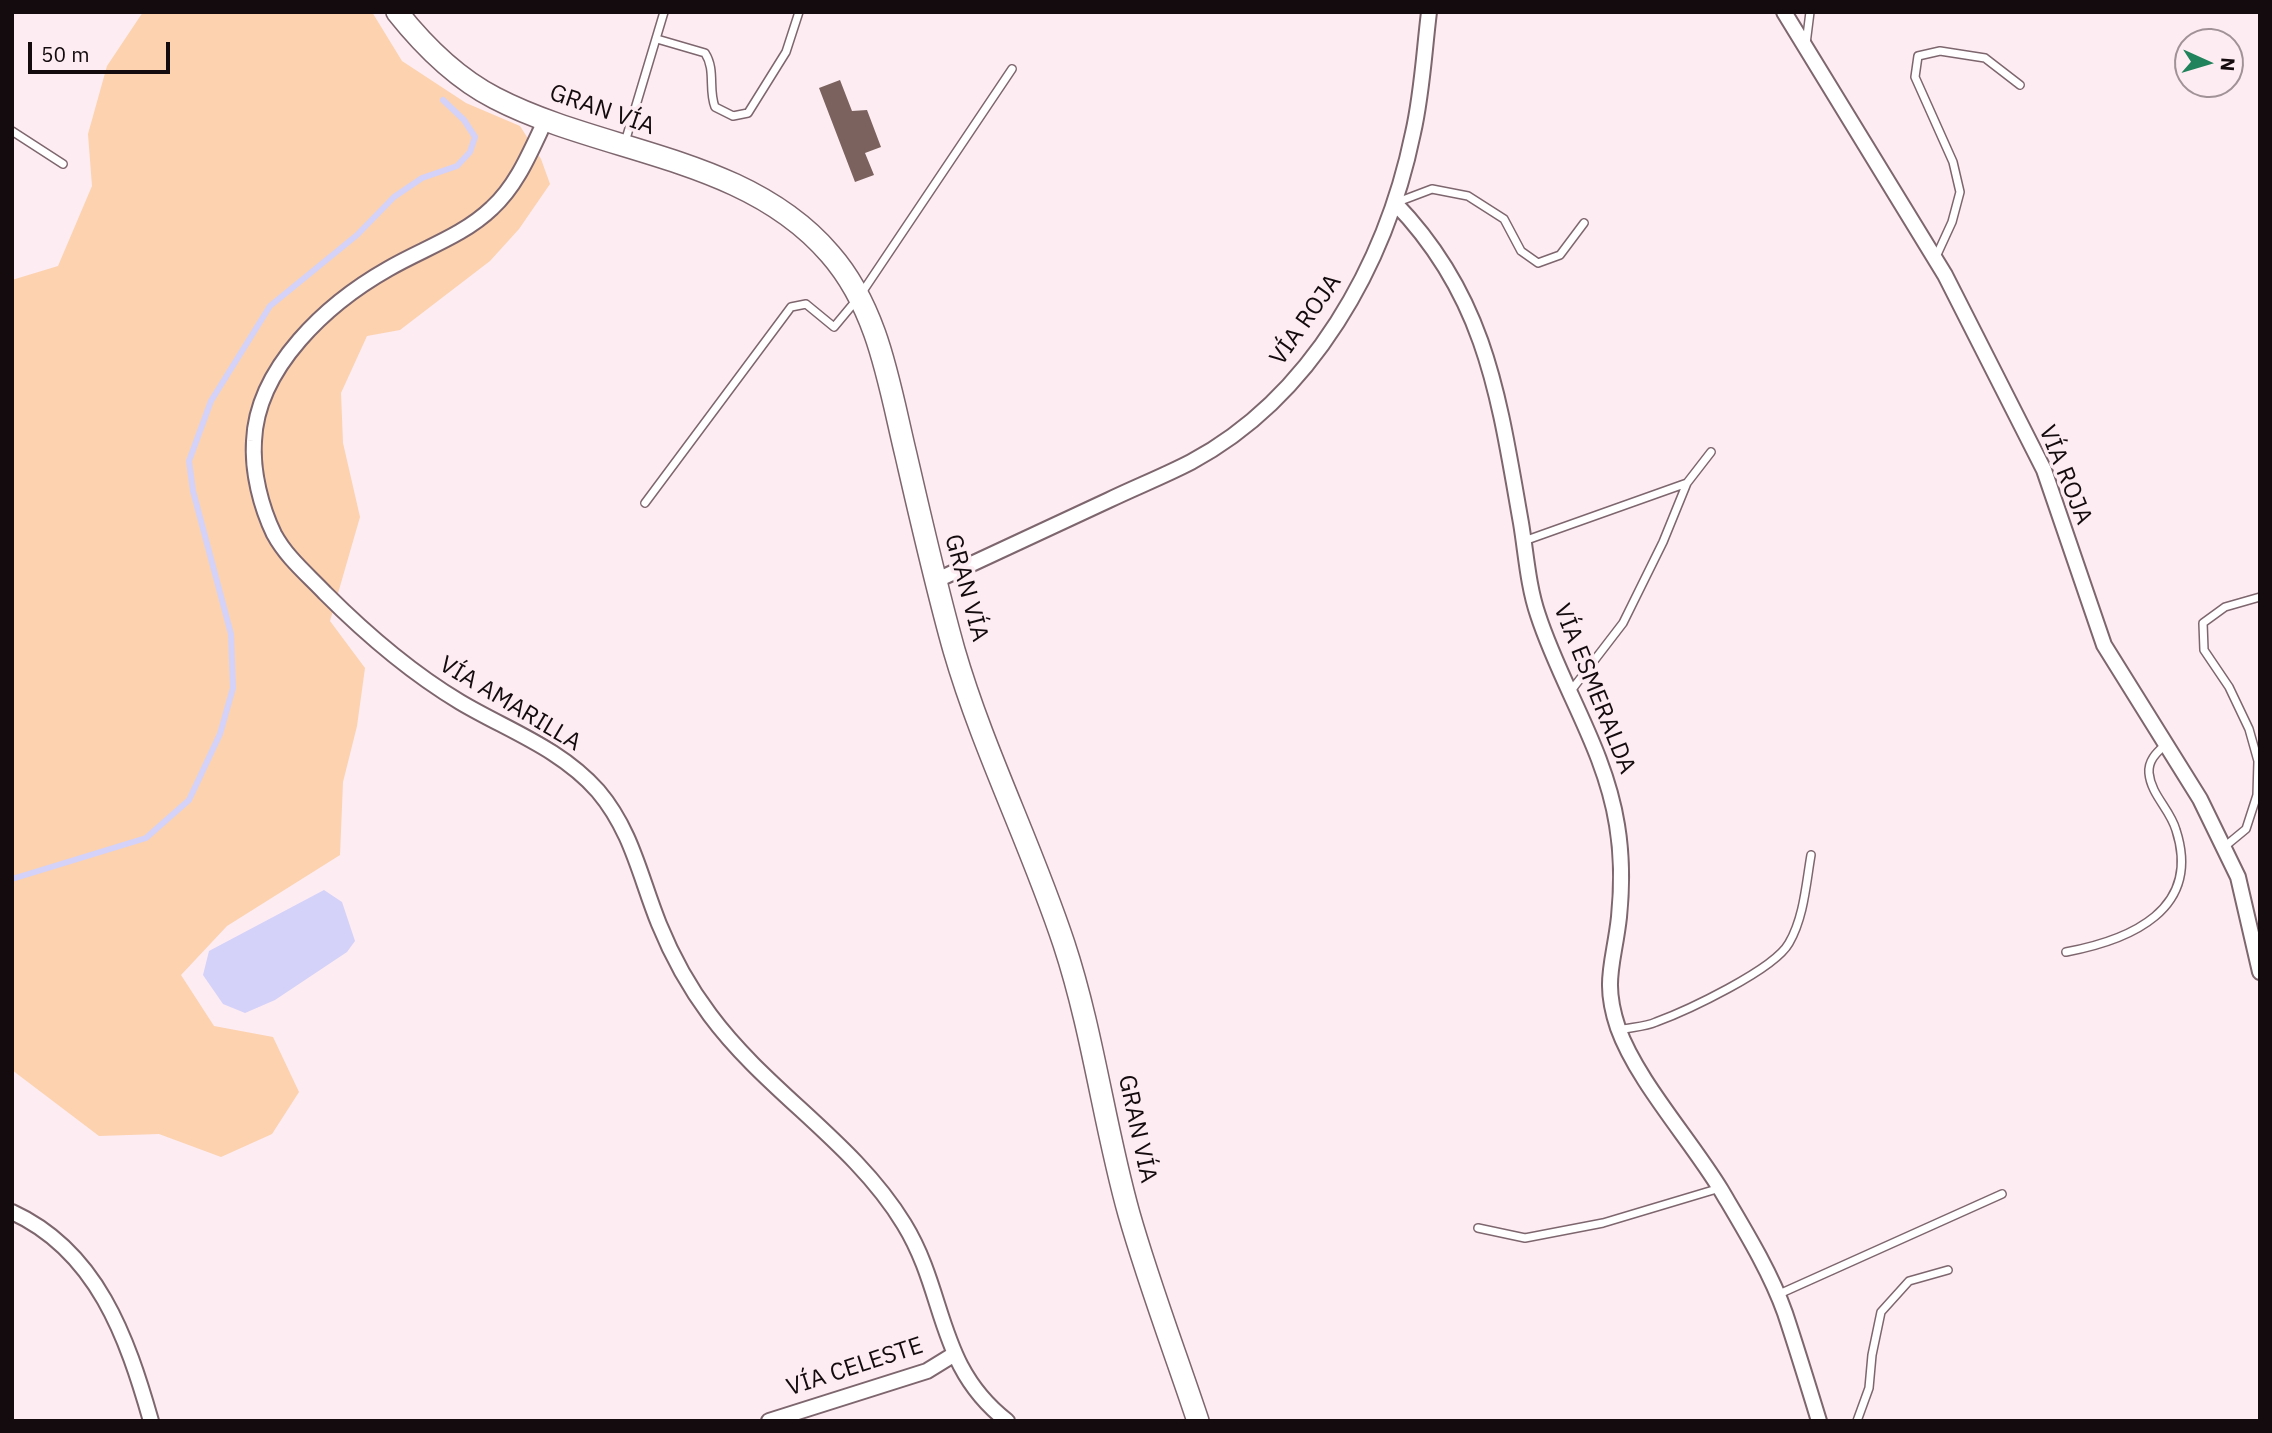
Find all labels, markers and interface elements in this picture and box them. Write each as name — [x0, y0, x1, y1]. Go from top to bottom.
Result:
scale bar — [32, 28, 173, 72]
north arrow — [2174, 28, 2244, 98]
text: 50 m — [41, 40, 90, 68]
text: N — [2216, 57, 2240, 72]
street label: GRAN VÍA — [545, 79, 659, 141]
street label: VÍA ROJA — [1264, 269, 1348, 371]
street label: VÍA ROJA — [2032, 421, 2098, 529]
street label: GRAN VÍA — [938, 531, 994, 645]
street label: VÍA ESMERALDA — [1547, 600, 1641, 778]
street label: VÍA AMARILLA — [434, 650, 586, 758]
street label: GRAN VÍA — [1112, 1072, 1162, 1186]
street label: VÍA CELESTE — [783, 1331, 927, 1403]

